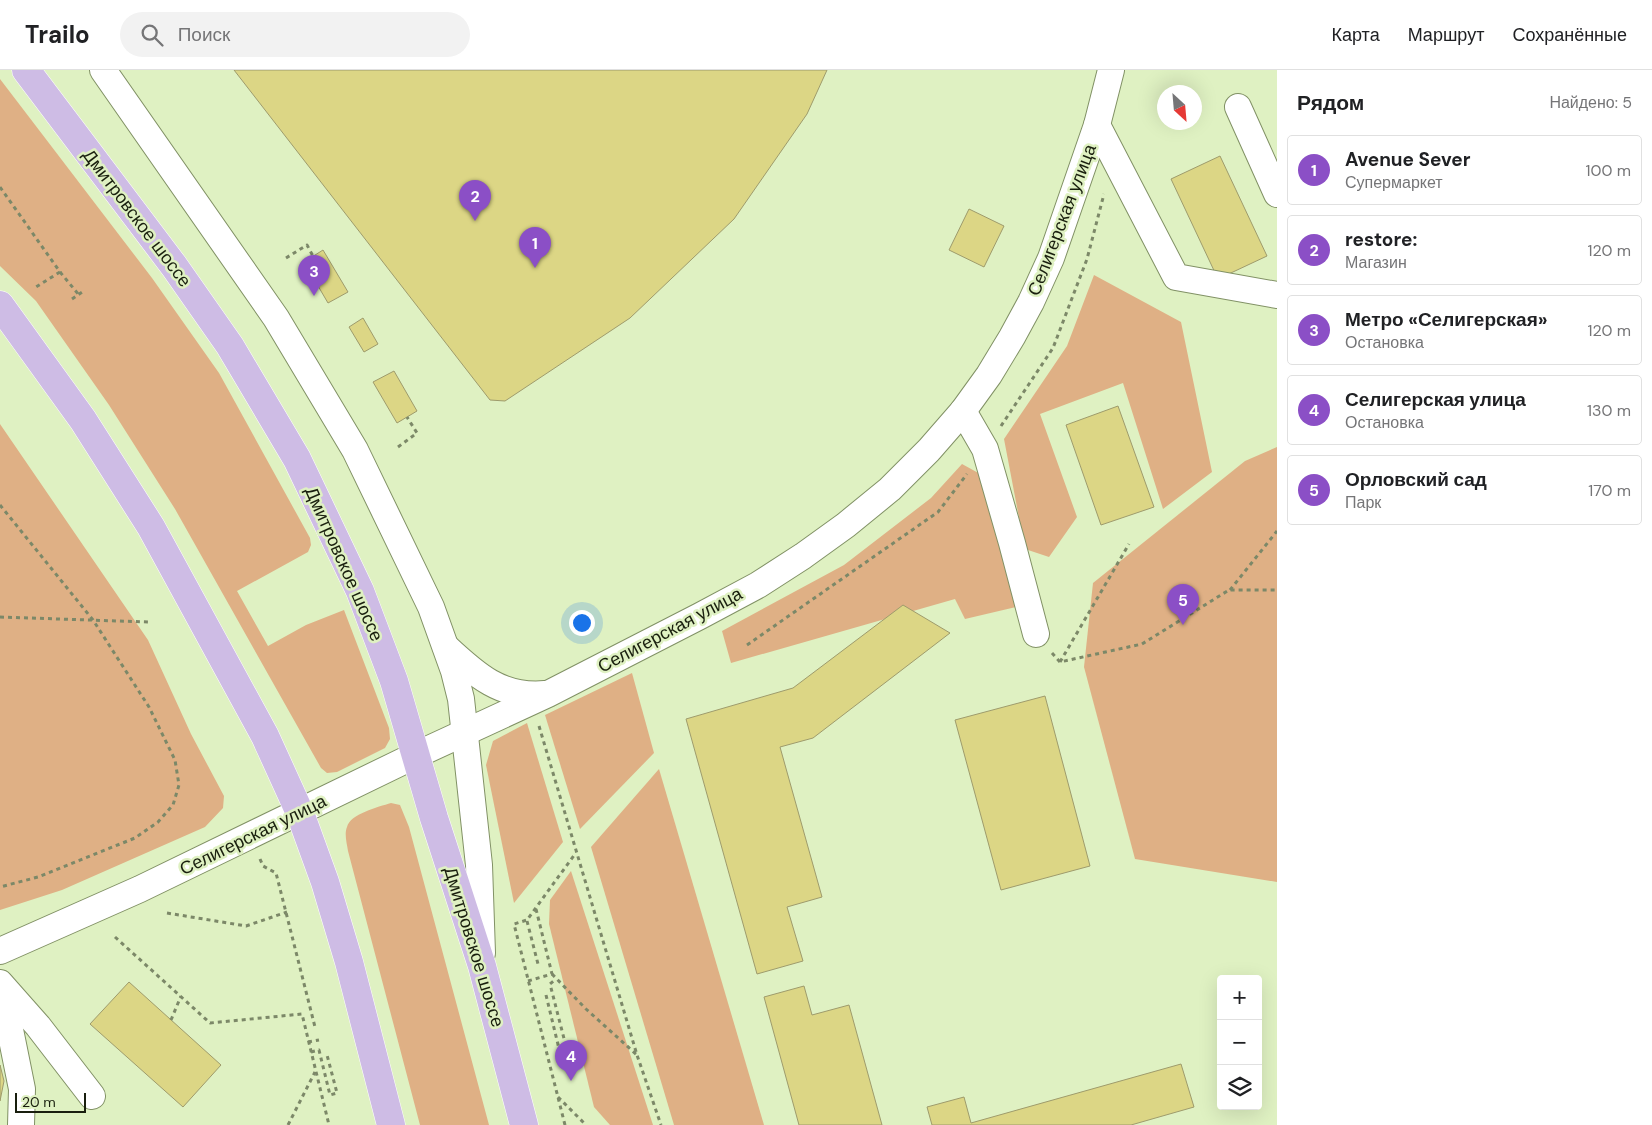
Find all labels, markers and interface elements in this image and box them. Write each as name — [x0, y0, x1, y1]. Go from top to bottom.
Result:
search box — [120, 12, 470, 57]
text: Trailo — [25, 19, 90, 50]
icon: search — [138, 21, 166, 49]
text: Поиск — [178, 22, 230, 47]
text: Карта — [1332, 23, 1380, 47]
text: Маршрут — [1408, 23, 1484, 47]
text: Сохранённые — [1512, 23, 1627, 47]
north arrow — [1157, 85, 1202, 130]
text: Рядом — [1297, 89, 1364, 117]
text: Найдено: 5 — [1549, 92, 1632, 113]
street label: Селигерская улица — [1022, 140, 1102, 299]
street label: Дмитровское шоссе — [77, 144, 197, 292]
text: Avenue Sever — [1345, 147, 1471, 172]
text: 1 — [1311, 160, 1317, 181]
text: 100 m — [1586, 160, 1631, 181]
text: Супермаркет — [1345, 172, 1443, 193]
pin: 2 — [459, 180, 491, 221]
pin: 1 — [519, 227, 551, 268]
text: restore: — [1345, 227, 1417, 252]
text: 2 — [1309, 240, 1319, 261]
text: 120 m — [1587, 240, 1631, 261]
text: Магазин — [1345, 252, 1407, 273]
pin: 3 — [298, 255, 330, 296]
text: Метро «Селигерская» — [1345, 307, 1548, 332]
text: 3 — [1309, 320, 1319, 341]
text: 120 m — [1587, 320, 1631, 341]
text: Остановка — [1345, 332, 1424, 353]
text: Селигерская улица — [1345, 387, 1526, 412]
text: 4 — [1309, 400, 1319, 421]
text: 130 m — [1587, 400, 1631, 421]
text: Остановка — [1345, 412, 1424, 433]
text: Орловский сад — [1345, 467, 1487, 492]
text: 5 — [1309, 480, 1319, 501]
text: 170 m — [1588, 480, 1631, 501]
street label: Дмитровское шоссе — [299, 483, 389, 645]
text: Парк — [1345, 492, 1381, 513]
street label: Селигерская улица — [594, 581, 747, 678]
pin: 5 — [1167, 584, 1199, 625]
your location — [569, 610, 595, 636]
street label: Селигерская улица — [176, 789, 331, 881]
street label: Дмитровское шоссе — [438, 864, 510, 1030]
map controls — [1217, 975, 1262, 1110]
button: + — [1217, 975, 1262, 1020]
button: − — [1217, 1020, 1262, 1065]
pin: 4 — [555, 1040, 587, 1081]
button: layers — [1217, 1065, 1262, 1110]
scale bar — [15, 1090, 86, 1113]
text: 20 m — [22, 1093, 56, 1111]

